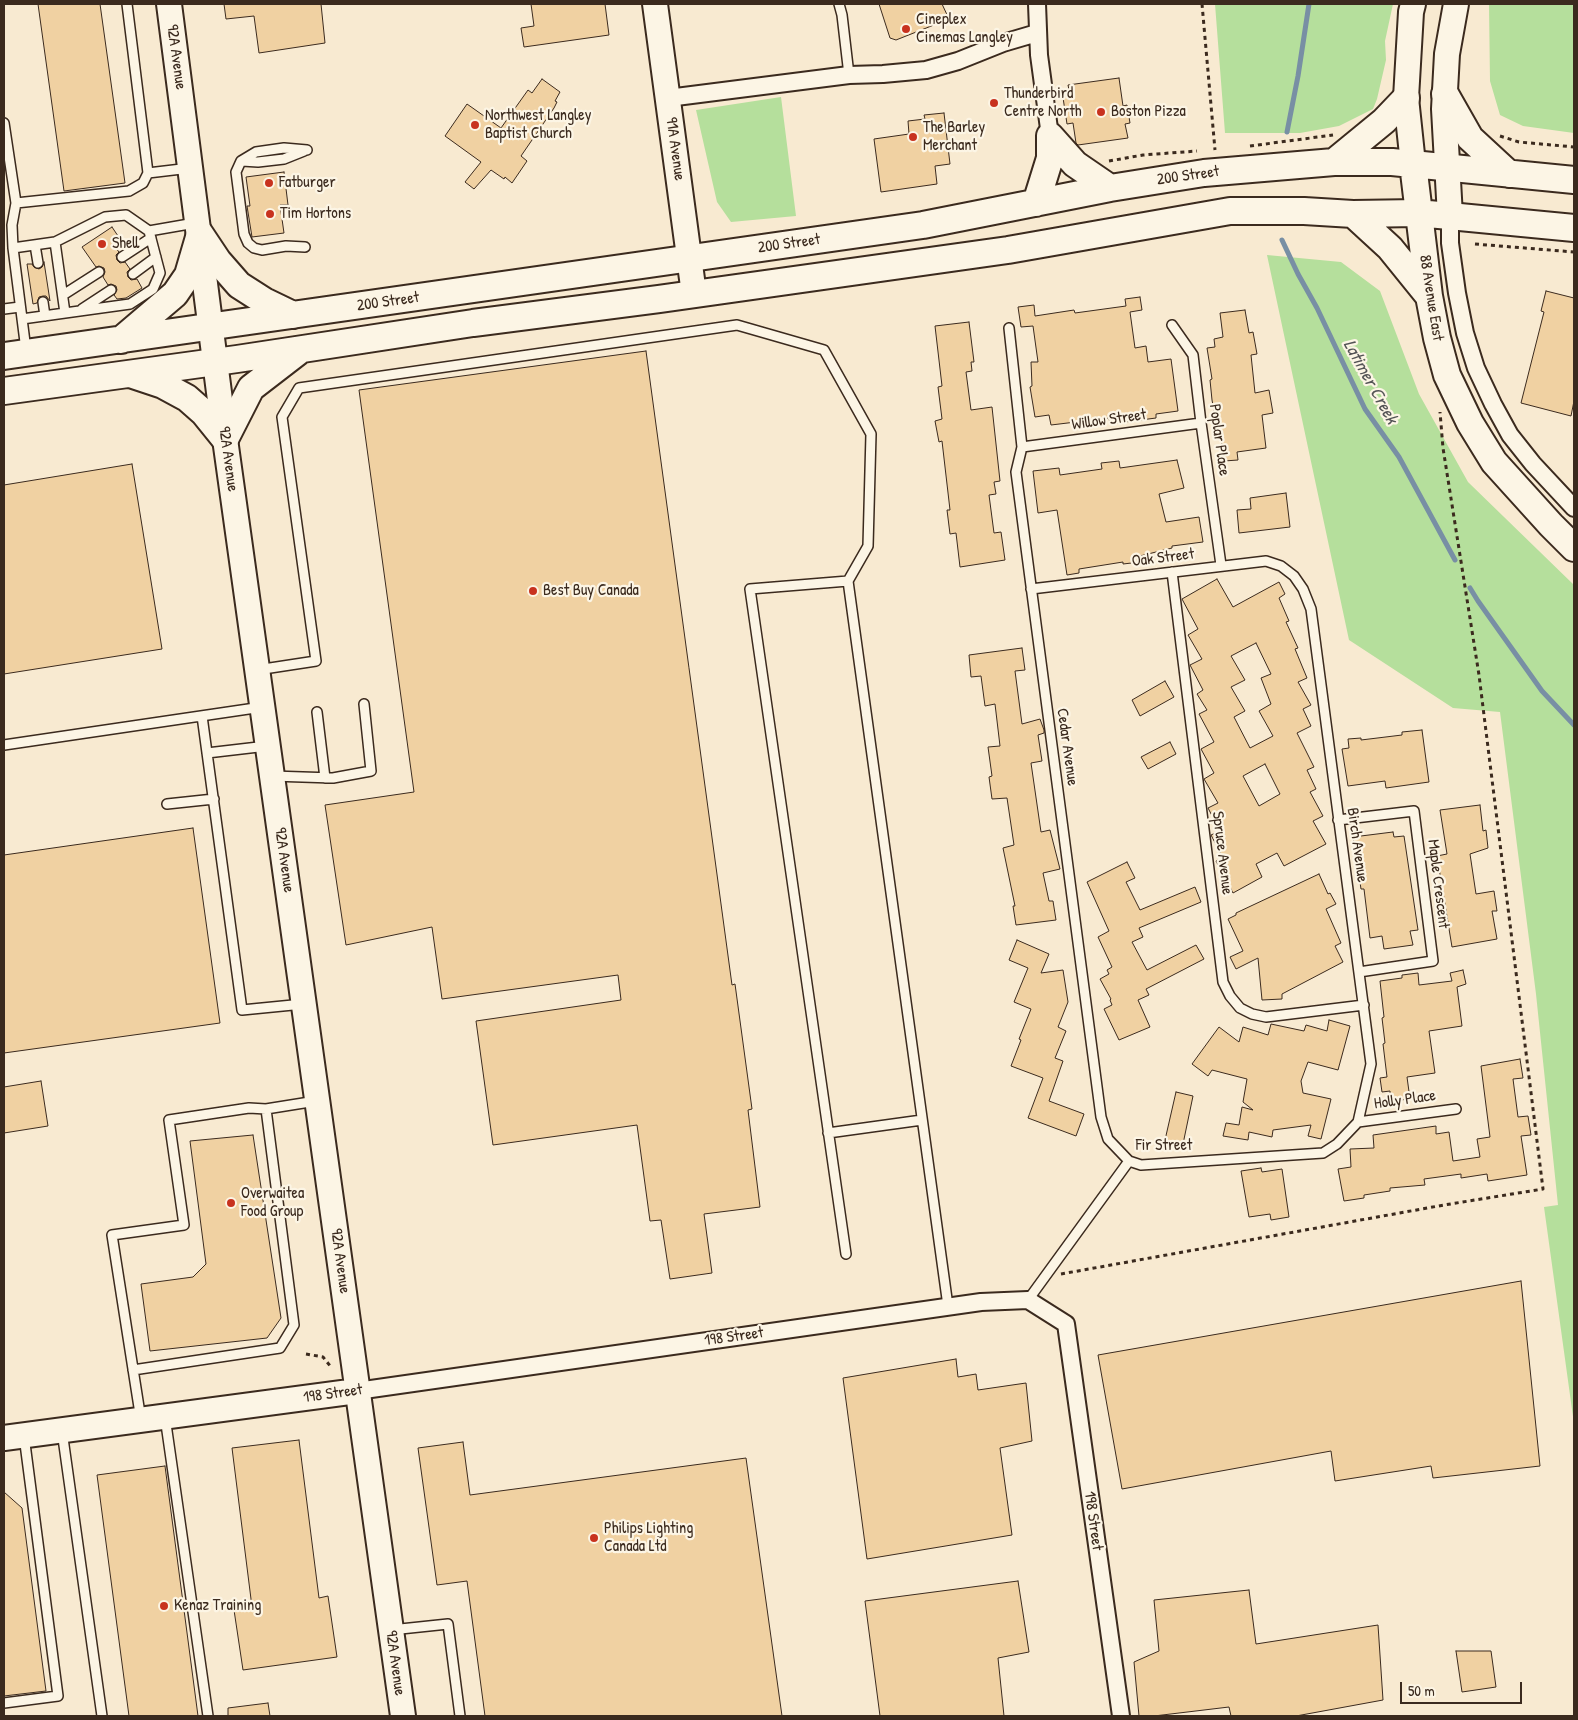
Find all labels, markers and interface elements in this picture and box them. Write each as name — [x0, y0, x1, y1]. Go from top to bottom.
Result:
place label: Cineplex Cinemas Langley — [916, 10, 1013, 48]
street label: 92A Avenue — [162, 23, 190, 91]
marker: Cineplex Cinemas Langley — [900, 23, 912, 35]
place label: Thunderbird Centre North — [1004, 84, 1081, 122]
marker: Thunderbird Centre North — [988, 97, 1000, 109]
place label: Boston Pizza — [1111, 102, 1186, 122]
place label: Northwest Langley Baptist Church — [485, 106, 591, 144]
marker: Boston Pizza — [1095, 106, 1107, 118]
street label: 91A Avenue — [661, 116, 689, 182]
place label: The Barley Merchant — [923, 118, 985, 156]
marker: Northwest Langley Baptist Church — [469, 119, 481, 131]
marker: The Barley Merchant — [907, 131, 919, 143]
street label: 200 Street — [1156, 162, 1220, 190]
place label: Fatburger — [279, 173, 336, 193]
marker: Fatburger — [263, 177, 275, 189]
place label: Tim Hortons — [280, 204, 351, 224]
marker: Tim Hortons — [264, 208, 276, 220]
street label: 200 Street — [757, 230, 821, 258]
place label: Shell — [112, 234, 139, 254]
marker: Shell — [96, 238, 108, 250]
street label: 88 Avenue East — [1415, 254, 1447, 342]
street label: 200 Street — [356, 288, 420, 316]
water label: Latimer Creek — [1338, 336, 1402, 428]
street label: Poplar Place — [1204, 403, 1234, 477]
street label: Willow Street — [1070, 405, 1148, 435]
street label: 92A Avenue — [214, 425, 242, 493]
street label: Oak Street — [1131, 545, 1195, 571]
place label: Best Buy Canada — [543, 581, 639, 601]
marker: Best Buy Canada — [527, 585, 539, 597]
street label: Cedar Avenue — [1052, 707, 1082, 787]
street label: Birch Avenue — [1342, 807, 1372, 883]
street label: Spruce Avenue — [1207, 810, 1237, 896]
street label: 92A Avenue — [270, 826, 298, 894]
street label: Maple Crescent — [1423, 838, 1453, 930]
street label: Holly Place — [1373, 1086, 1437, 1114]
street label: Fir Street — [1136, 1136, 1192, 1156]
place label: Overwaitea Food Group — [241, 1184, 304, 1222]
marker: Overwaitea Food Group — [225, 1197, 237, 1209]
street label: 92A Avenue — [326, 1227, 354, 1295]
street label: 198 Street — [703, 1323, 765, 1351]
street label: 198 Street — [302, 1380, 364, 1408]
street label: 198 Street — [1079, 1490, 1107, 1552]
place label: Philips Lighting Canada Ltd — [604, 1519, 693, 1557]
marker: Philips Lighting Canada Ltd — [588, 1532, 600, 1544]
place label: Kenaz Training — [174, 1596, 261, 1616]
marker: Kenaz Training — [158, 1600, 170, 1612]
street label: 92A Avenue — [381, 1629, 409, 1697]
scale bar — [1403, 1672, 1526, 1704]
text: 50 m — [1408, 1680, 1435, 1701]

